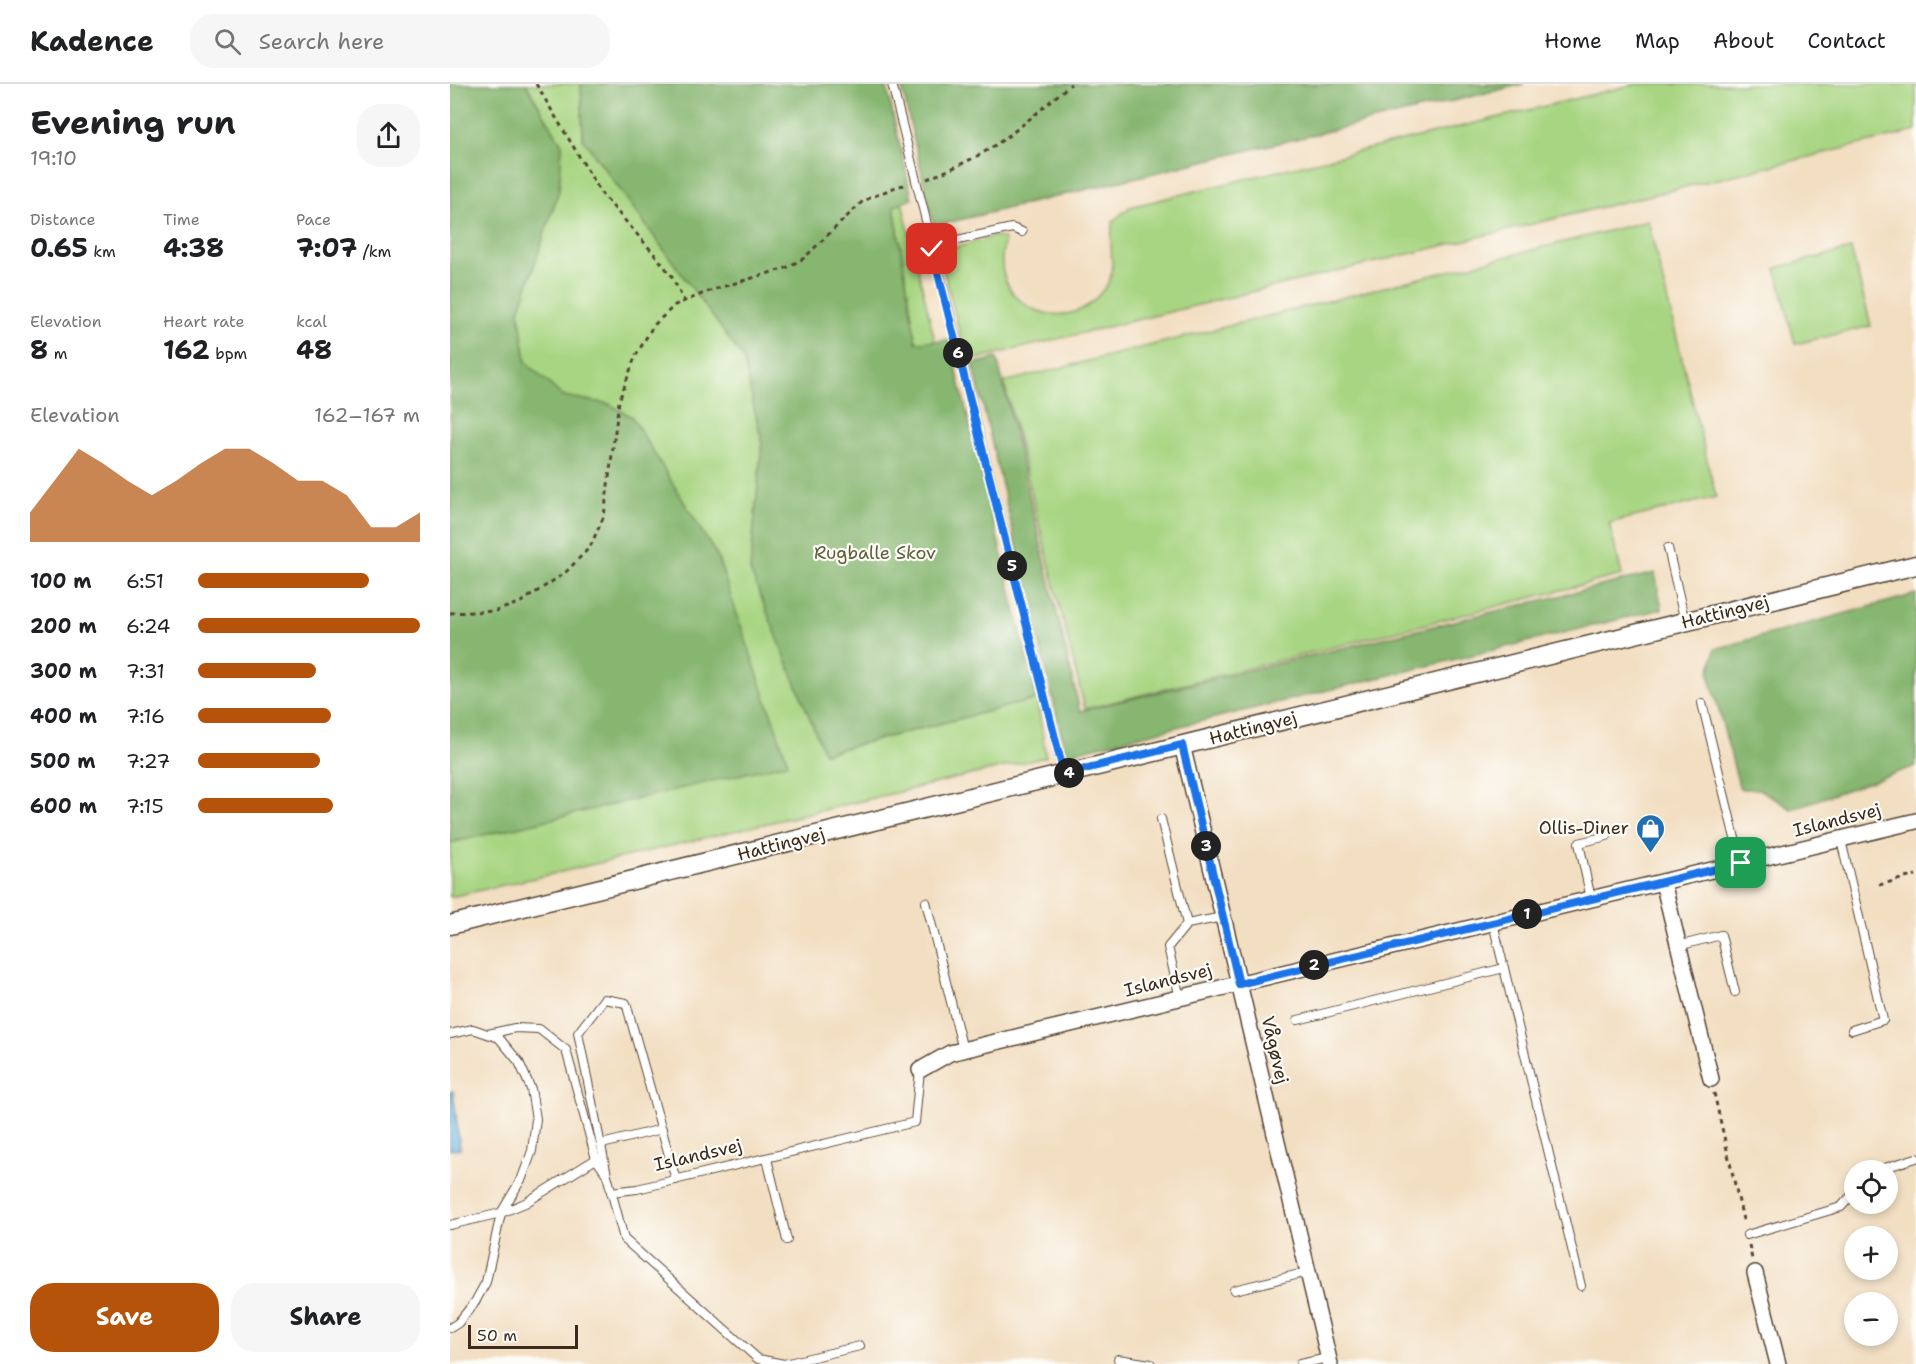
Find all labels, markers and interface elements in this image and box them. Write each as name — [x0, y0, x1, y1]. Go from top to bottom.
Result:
search box — [190, 14, 610, 68]
text: Kadence — [30, 22, 154, 60]
icon: search — [211, 25, 244, 58]
text: Search here — [259, 27, 385, 56]
text: Home — [1544, 27, 1602, 55]
text: Map — [1635, 27, 1680, 55]
text: About — [1713, 27, 1774, 55]
text: Contact — [1807, 27, 1886, 55]
text: Evening run — [30, 100, 236, 145]
button: share — [357, 104, 420, 167]
text: 19:10 — [30, 145, 77, 171]
text: Distance — [30, 209, 96, 230]
text: Time — [163, 209, 200, 230]
text: Pace — [296, 209, 331, 230]
pin — [906, 223, 957, 274]
text: 0.65 — [30, 230, 88, 265]
text: 4:38 — [163, 230, 224, 265]
text: 7:07 — [296, 230, 357, 265]
icon: check — [915, 232, 948, 265]
text: km — [88, 241, 116, 262]
text: /km — [357, 241, 391, 262]
text: Elevation — [30, 311, 102, 332]
text: Heart rate — [163, 311, 245, 332]
text: kcal — [296, 311, 327, 332]
text: 8 — [30, 332, 48, 367]
text: 162 — [163, 332, 210, 367]
text: 48 — [296, 332, 332, 367]
pin: 6 — [943, 338, 973, 368]
text: 6 — [952, 342, 964, 363]
text: m — [48, 343, 67, 364]
text: bpm — [210, 343, 247, 364]
text: Elevation — [30, 402, 120, 428]
text: 162–167 m — [314, 402, 420, 428]
park label: Rugballe Skov — [814, 541, 936, 565]
pin: 5 — [997, 551, 1027, 581]
text: 5 — [1007, 555, 1017, 576]
text: 100 m — [30, 568, 92, 594]
text: 6:51 — [126, 568, 164, 594]
street label: Hattingvej — [1679, 590, 1771, 634]
text: 200 m — [30, 613, 97, 639]
text: 6:24 — [126, 613, 170, 639]
text: 300 m — [30, 658, 97, 684]
text: 7:31 — [126, 658, 165, 684]
text: 400 m — [30, 703, 97, 729]
text: 7:16 — [126, 703, 165, 729]
street label: Hattingvej — [1207, 706, 1299, 750]
text: 500 m — [30, 748, 96, 774]
text: 7:27 — [126, 748, 170, 774]
pin: 4 — [1054, 758, 1084, 788]
text: 4 — [1063, 762, 1075, 783]
text: 600 m — [30, 793, 97, 819]
text: 7:15 — [126, 793, 164, 819]
street label: Islandsvej — [1791, 798, 1883, 842]
shop icon: Ollis-Diner — [1634, 812, 1666, 854]
place label: Ollis-Diner — [1539, 816, 1629, 840]
street label: Hattingvej — [735, 822, 827, 866]
pin: 3 — [1191, 831, 1221, 861]
text: 3 — [1200, 835, 1212, 856]
pin — [1715, 837, 1766, 888]
icon: arrive — [1724, 846, 1757, 879]
pin: 1 — [1512, 899, 1542, 929]
text: 1 — [1523, 903, 1531, 924]
pin: 2 — [1299, 950, 1329, 980]
text: 2 — [1308, 954, 1320, 975]
street label: Islandsvej — [1122, 958, 1214, 1002]
street label: Vågøvej — [1256, 1014, 1294, 1086]
street label: Islandsvej — [652, 1133, 744, 1177]
map controls — [1844, 1160, 1898, 1346]
button: locate — [1844, 1160, 1898, 1214]
button: + — [1844, 1226, 1898, 1280]
button: Save — [30, 1283, 219, 1352]
button: Share — [231, 1283, 420, 1352]
button: − — [1844, 1292, 1898, 1346]
scale bar — [468, 1322, 578, 1350]
text: 50 m — [477, 1325, 517, 1346]

